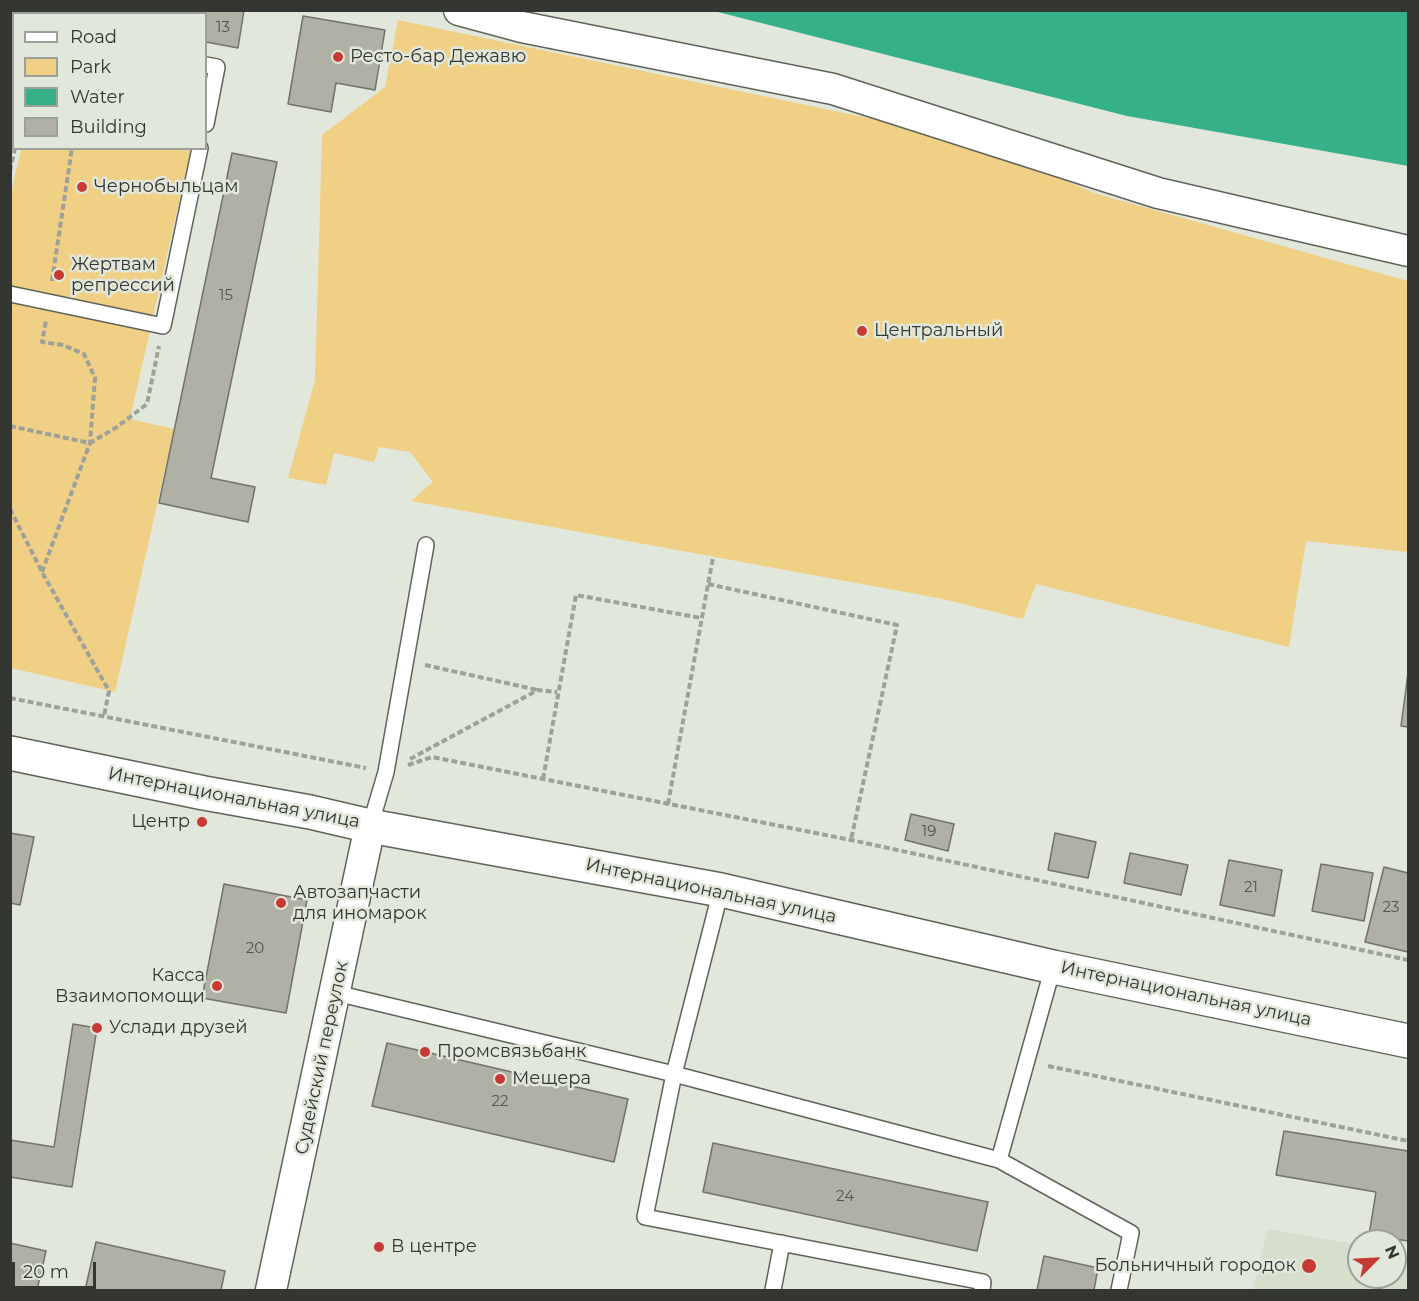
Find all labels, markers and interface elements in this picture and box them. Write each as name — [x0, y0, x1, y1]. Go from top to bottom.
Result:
legend — [12, 12, 207, 150]
house number: 13 — [216, 19, 230, 37]
text: Road — [70, 26, 117, 48]
place label: Ресто-бар Дежавю — [350, 46, 526, 68]
marker: Ресто-бар Дежавю — [331, 50, 345, 64]
text: Park — [70, 56, 111, 78]
text: Water — [70, 86, 125, 108]
text: Building — [70, 116, 147, 138]
place label: Чернобыльцам — [94, 176, 238, 198]
marker: Чернобыльцам — [75, 180, 89, 194]
place label: Жертвам репрессий — [71, 254, 175, 296]
marker: Жертвам репрессий — [52, 268, 66, 282]
house number: 15 — [219, 287, 233, 305]
place label: Центральный — [874, 320, 1003, 342]
marker: Центральный — [855, 324, 869, 338]
street label: Интернациональная улица — [106, 763, 362, 833]
place label: Центр — [131, 811, 190, 833]
marker: Центр — [195, 815, 209, 829]
house number: 19 — [922, 823, 936, 841]
street label: Интернациональная улица — [584, 854, 838, 928]
house number: 21 — [1244, 879, 1258, 897]
place label: Автозапчасти для иномарок — [293, 882, 427, 924]
marker: Автозапчасти для иномарок — [274, 896, 288, 910]
house number: 23 — [1383, 899, 1399, 917]
house number: 20 — [246, 940, 264, 958]
street label: Интернациональная улица — [1059, 957, 1313, 1031]
street label: Судейский переулок — [291, 959, 353, 1157]
place label: Касса Взаимопомощи — [55, 965, 205, 1008]
marker: Касса Взаимопомощи — [210, 979, 224, 993]
place label: Услади друзей — [109, 1017, 248, 1039]
marker: Услади друзей — [90, 1021, 104, 1035]
place label: Промсвязьбанк — [437, 1041, 587, 1063]
marker: Промсвязьбанк — [418, 1045, 432, 1059]
place label: Мещера — [512, 1068, 591, 1090]
marker: Мещера — [493, 1072, 507, 1086]
house number: 22 — [491, 1093, 509, 1111]
house number: 24 — [836, 1188, 854, 1206]
north arrow — [1347, 1229, 1407, 1289]
place label: В центре — [391, 1236, 477, 1258]
marker: В центре — [372, 1240, 386, 1254]
text: N — [1381, 1243, 1403, 1262]
scale bar — [15, 1250, 99, 1288]
place label: Больничный городок — [1094, 1255, 1296, 1277]
marker: Больничный городок — [1300, 1257, 1318, 1275]
text: 20 m — [23, 1261, 69, 1283]

